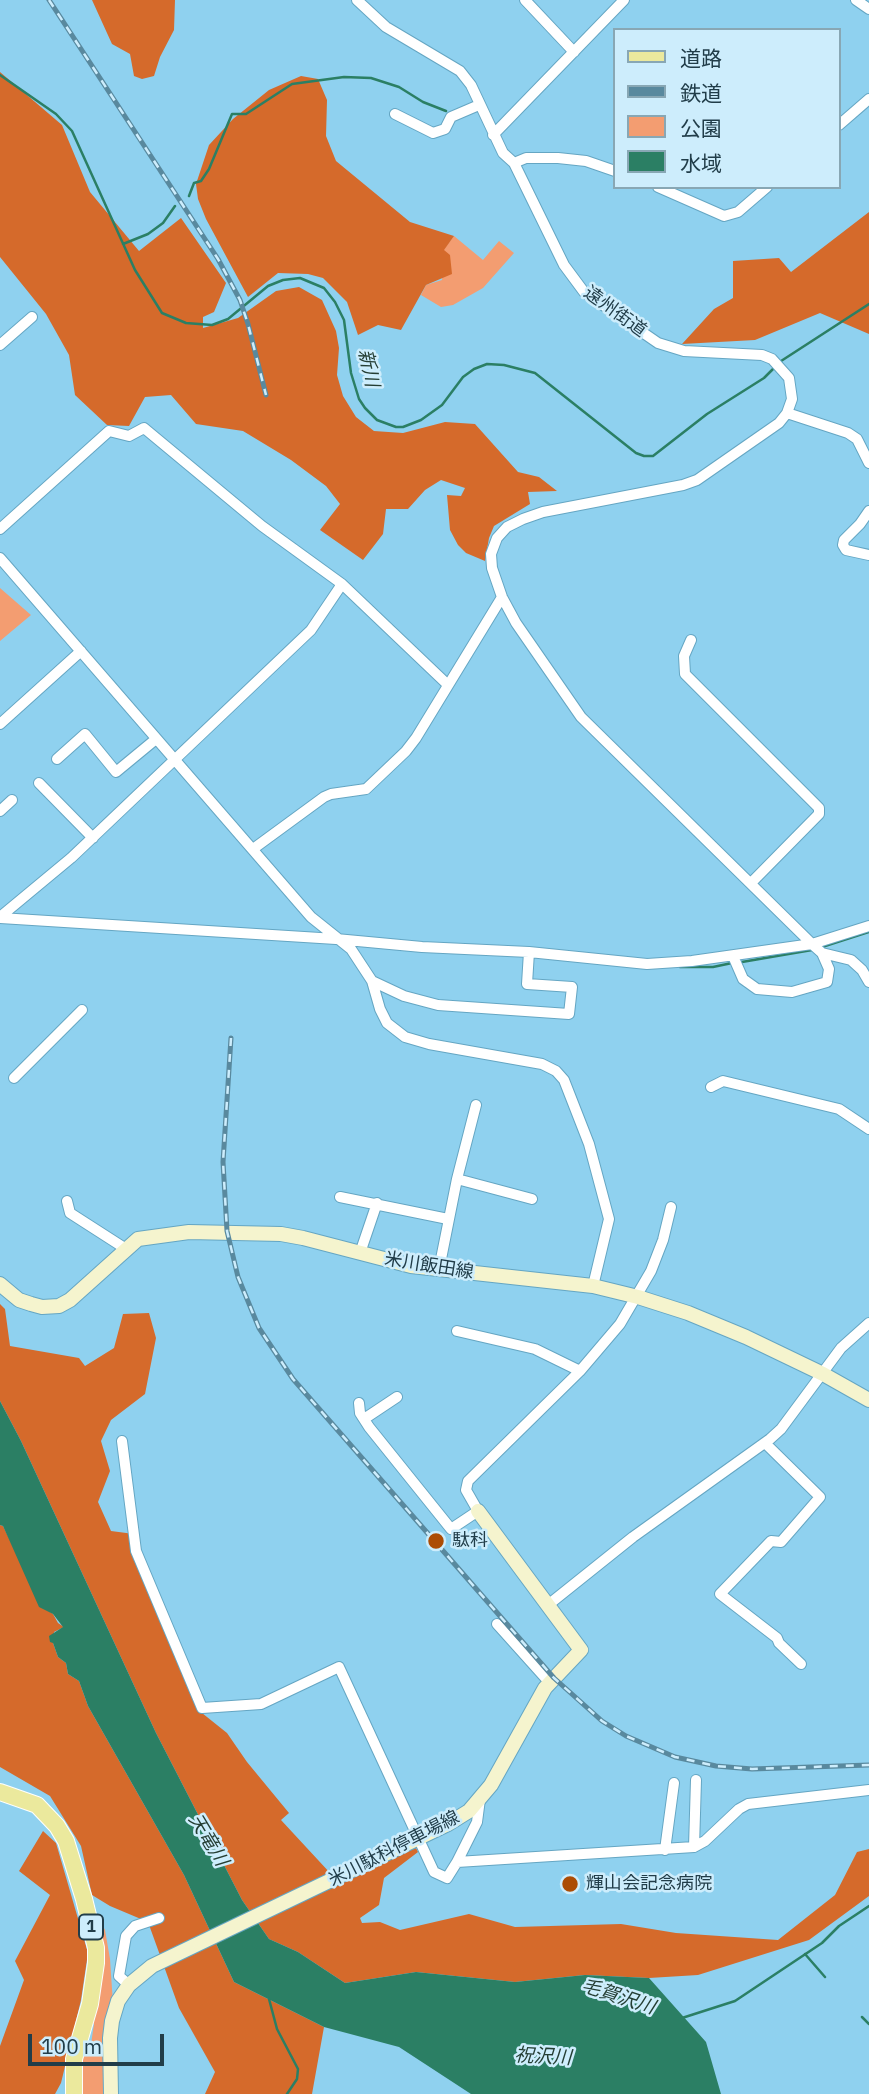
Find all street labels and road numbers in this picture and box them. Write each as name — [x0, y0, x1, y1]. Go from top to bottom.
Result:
street label: 遠州街道 — [580, 282, 650, 342]
street label: 米川飯田線 — [383, 1248, 475, 1284]
street label: 米川駄科停車場線 — [325, 1807, 463, 1891]
road number: 1 — [79, 1914, 103, 1940]

